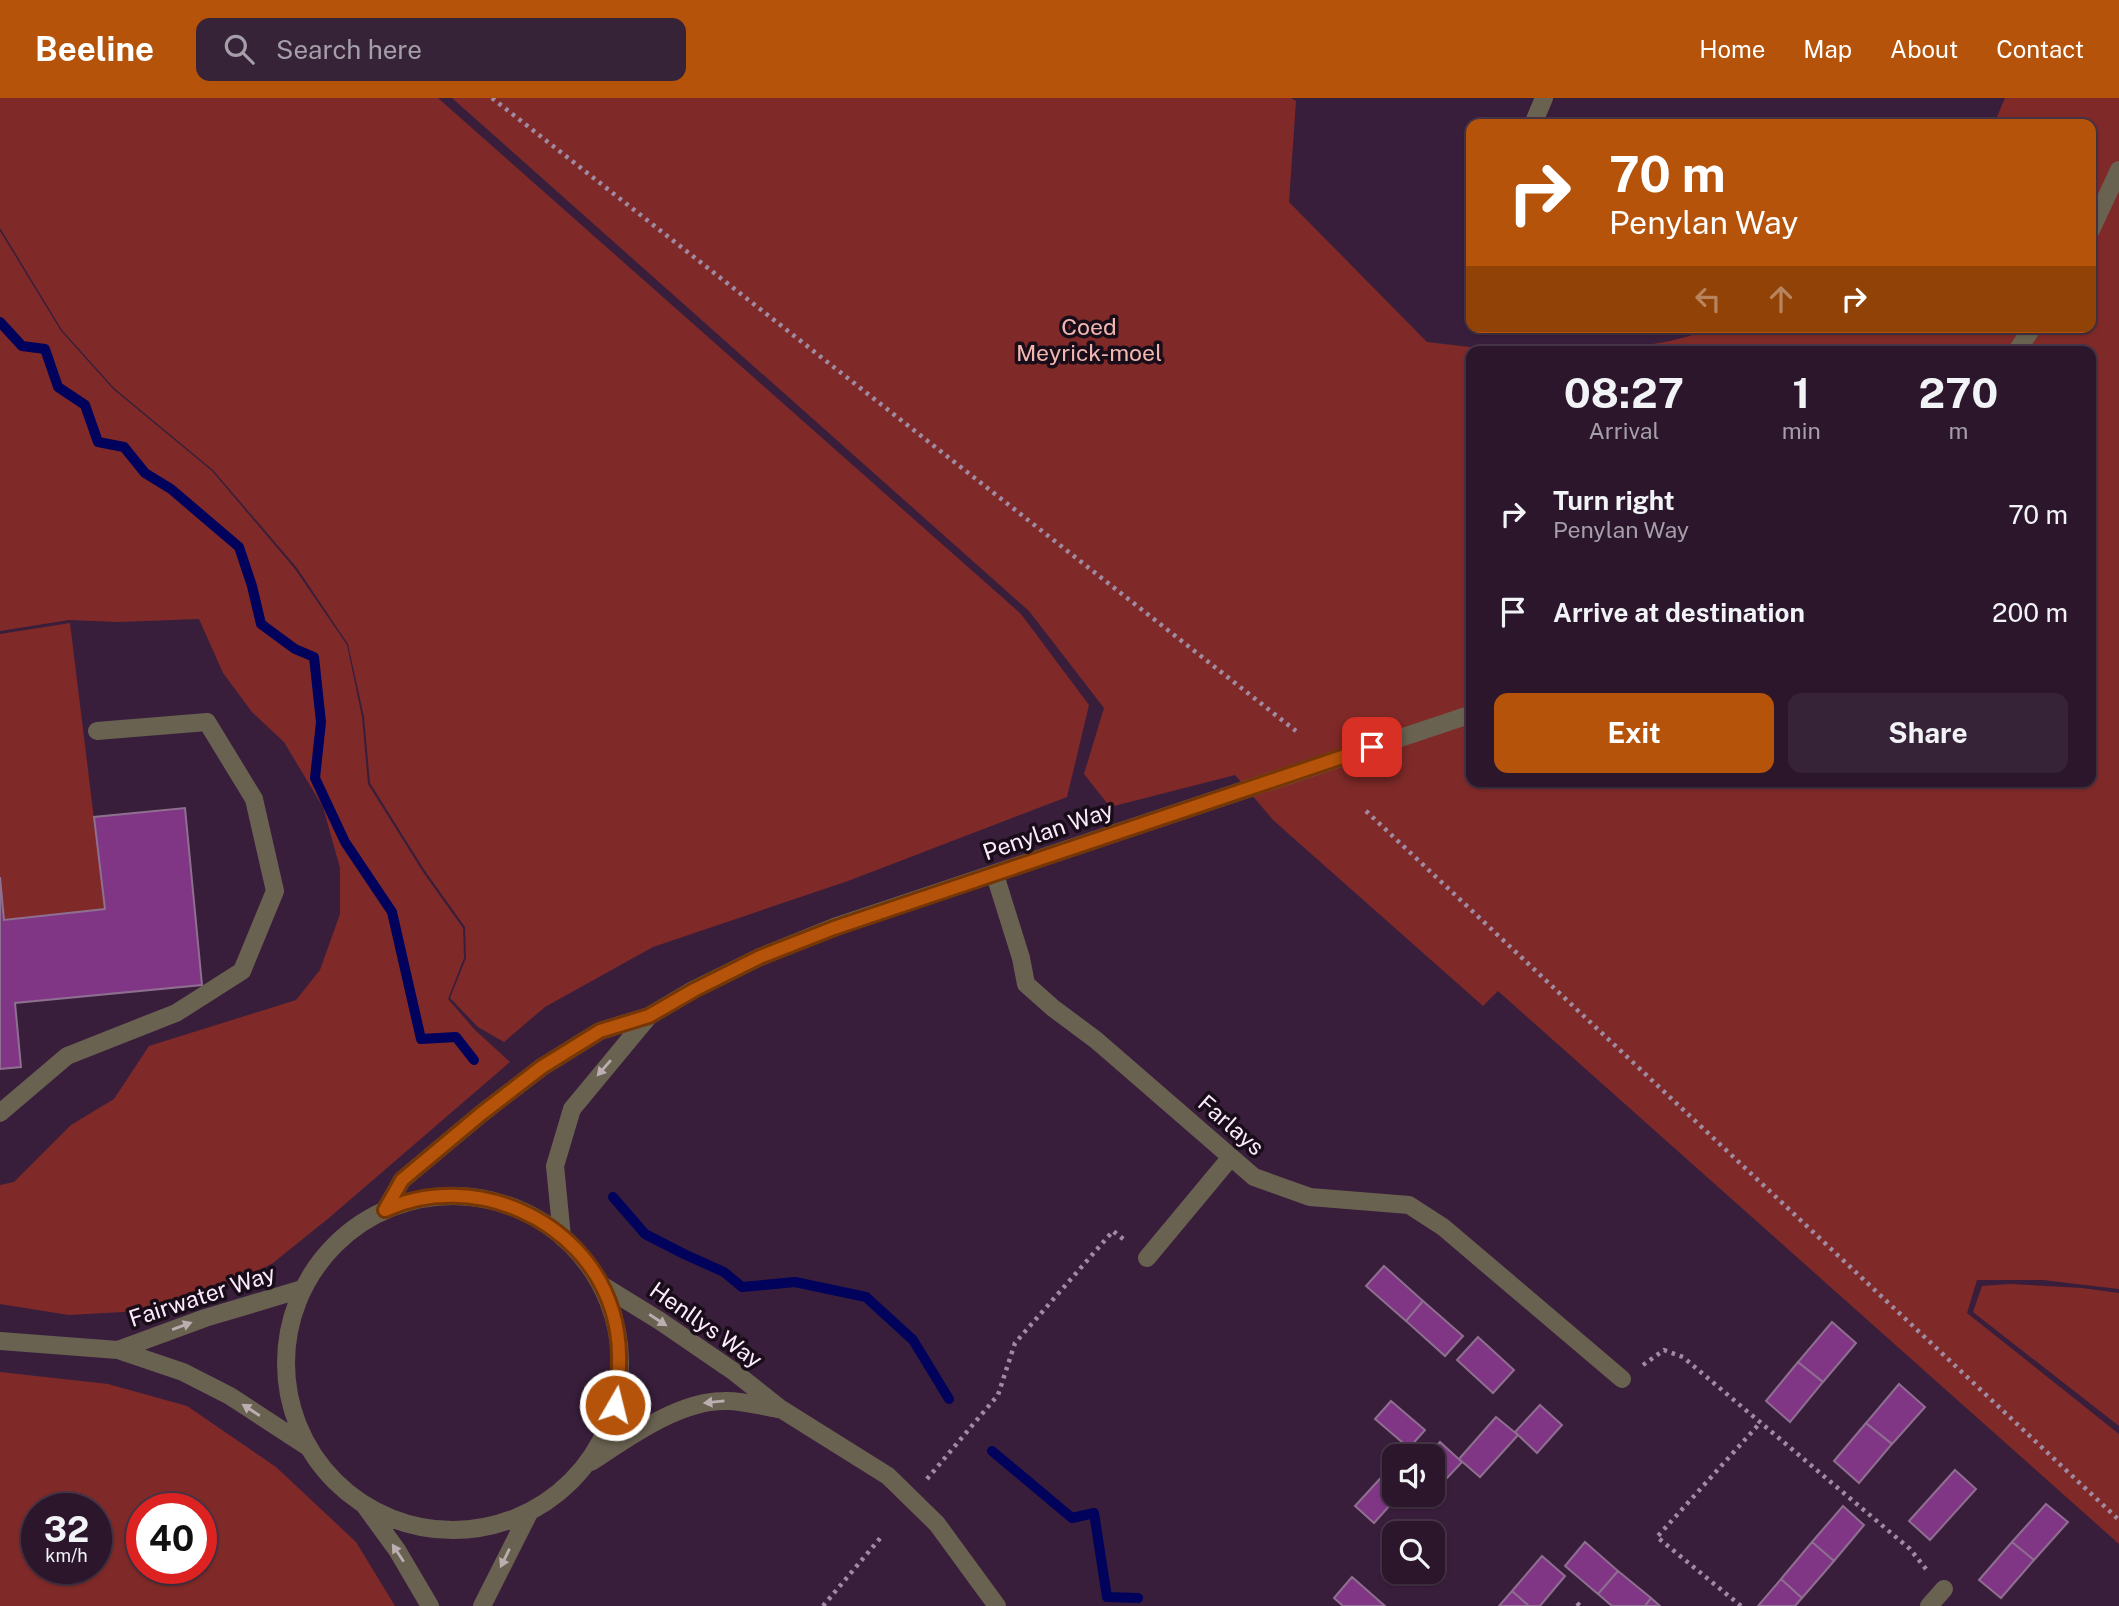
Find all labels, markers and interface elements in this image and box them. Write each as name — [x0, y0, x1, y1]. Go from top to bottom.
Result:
search box — [196, 18, 686, 81]
text: Beeline — [35, 30, 154, 68]
icon: search — [220, 30, 258, 68]
text: Search here — [276, 34, 422, 65]
text: Home — [1699, 35, 1765, 63]
text: Map — [1803, 35, 1852, 63]
text: About — [1890, 35, 1958, 63]
text: Contact — [1996, 35, 2084, 63]
text: 70 m — [1609, 145, 1726, 203]
icon: right — [1494, 147, 1585, 238]
text: Penylan Way — [1609, 204, 1798, 241]
icon: left — [1689, 280, 1727, 318]
icon: ahead — [1762, 280, 1800, 318]
icon: right — [1835, 280, 1873, 318]
park label: Coed Meyrick-moel — [1016, 313, 1162, 366]
text: 08:27 — [1564, 368, 1684, 417]
text: 1 — [1792, 368, 1810, 417]
text: 270 — [1919, 368, 1998, 417]
text: Arrival — [1588, 417, 1659, 444]
text: min — [1782, 417, 1821, 444]
text: m — [1948, 417, 1968, 444]
text: Turn right — [1553, 485, 1675, 516]
icon: right — [1494, 495, 1532, 533]
text: 70 m — [2008, 499, 2068, 530]
text: Penylan Way — [1553, 516, 1689, 543]
icon: arrive — [1494, 593, 1532, 631]
text: Arrive at destination — [1553, 597, 1805, 628]
text: 200 m — [1992, 597, 2068, 628]
button: Exit — [1494, 693, 1774, 773]
button: Share — [1788, 693, 2068, 773]
pin — [1342, 717, 1402, 777]
icon: arrive — [1353, 728, 1391, 766]
street label: Penylan Way — [979, 796, 1117, 865]
one-way arrow — [597, 1059, 612, 1076]
street label: Farlays — [1193, 1089, 1270, 1160]
street label: Fairwater Way — [125, 1259, 279, 1332]
street label: Henllys Way — [645, 1276, 768, 1373]
one-way arrow — [648, 1313, 668, 1326]
one-way arrow — [172, 1321, 193, 1332]
position arrow — [578, 1368, 652, 1442]
one-way arrow — [703, 1397, 725, 1408]
one-way arrow — [242, 1403, 260, 1417]
map controls — [1382, 1444, 1445, 1584]
button: sound — [1382, 1444, 1445, 1507]
speed limit sign: 40 — [126, 1493, 217, 1584]
text: 32 — [44, 1509, 89, 1550]
button: search — [1382, 1521, 1445, 1584]
one-way arrow — [392, 1543, 405, 1563]
text: km/h — [45, 1545, 88, 1566]
one-way arrow — [499, 1548, 511, 1568]

